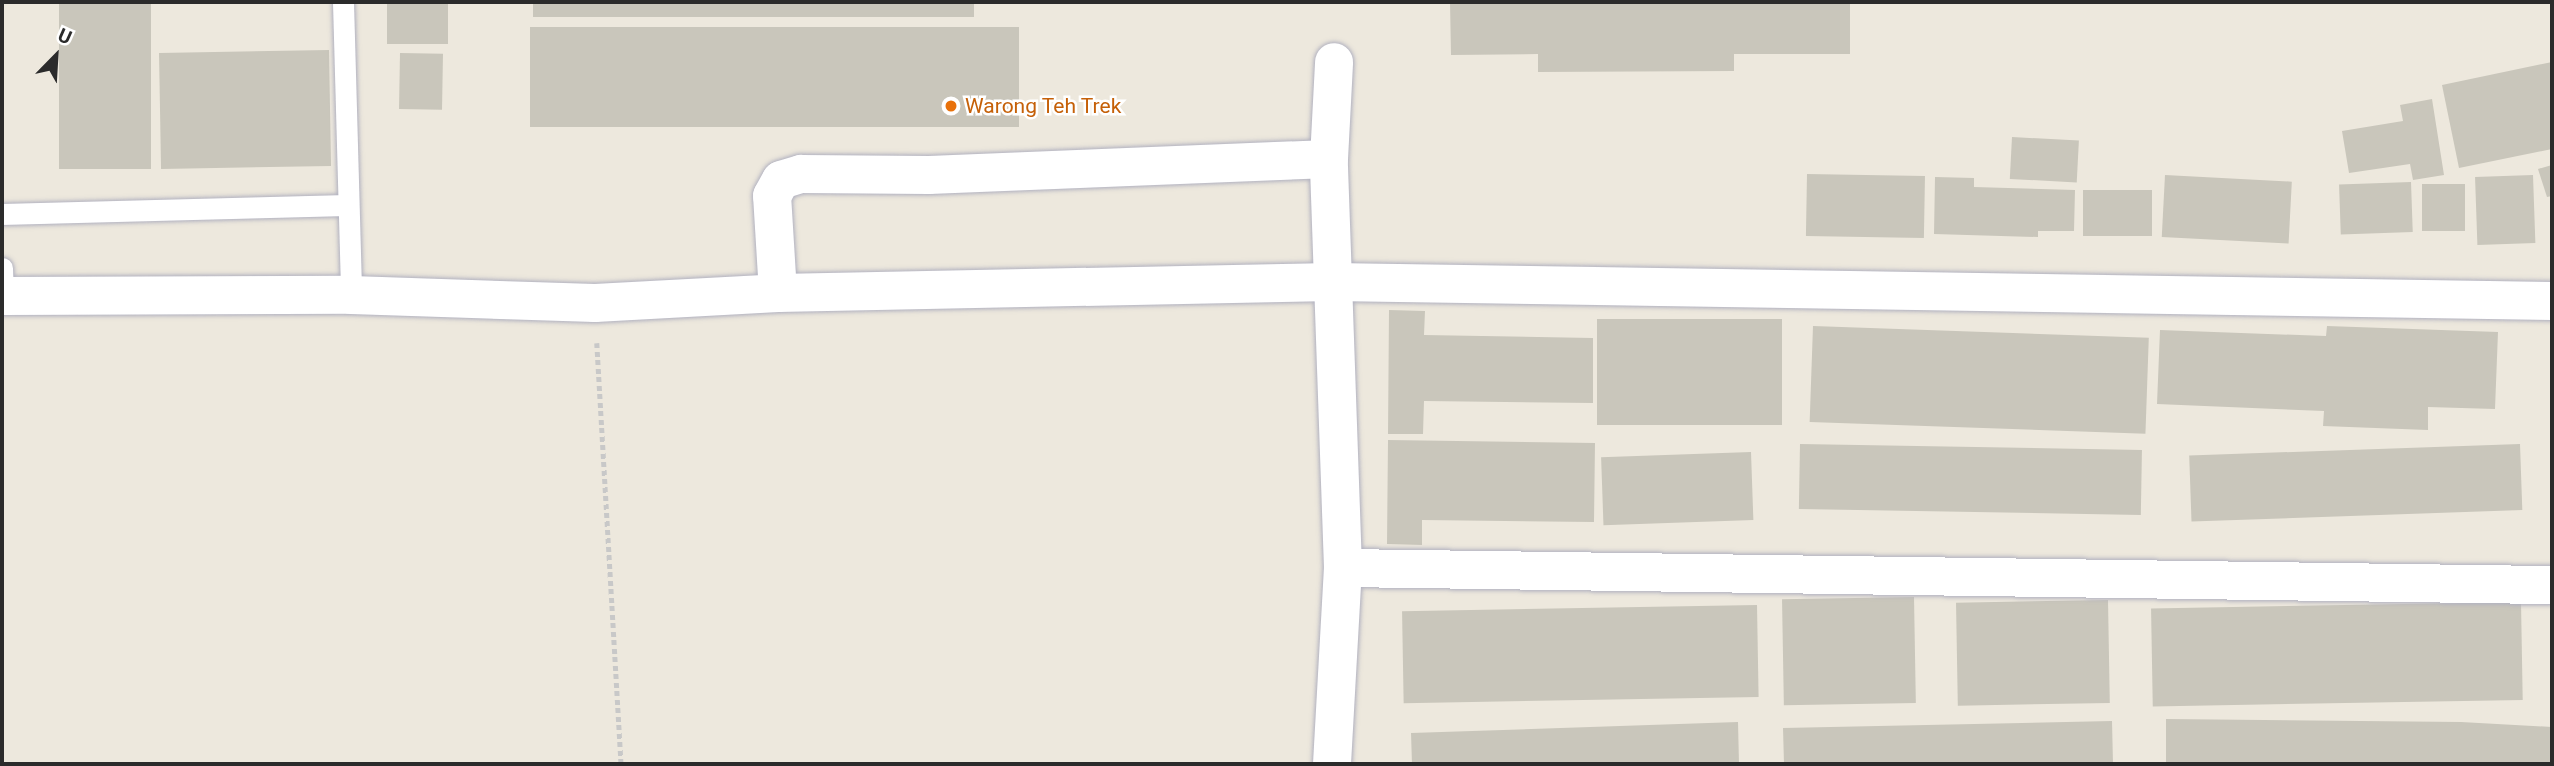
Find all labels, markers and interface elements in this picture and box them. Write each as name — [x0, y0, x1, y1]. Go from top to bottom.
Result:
north arrow — [21, 21, 91, 91]
text: U — [54, 23, 75, 49]
place label: Warong Teh Trek — [965, 93, 1122, 119]
marker: Warong Teh Trek — [943, 98, 959, 114]

